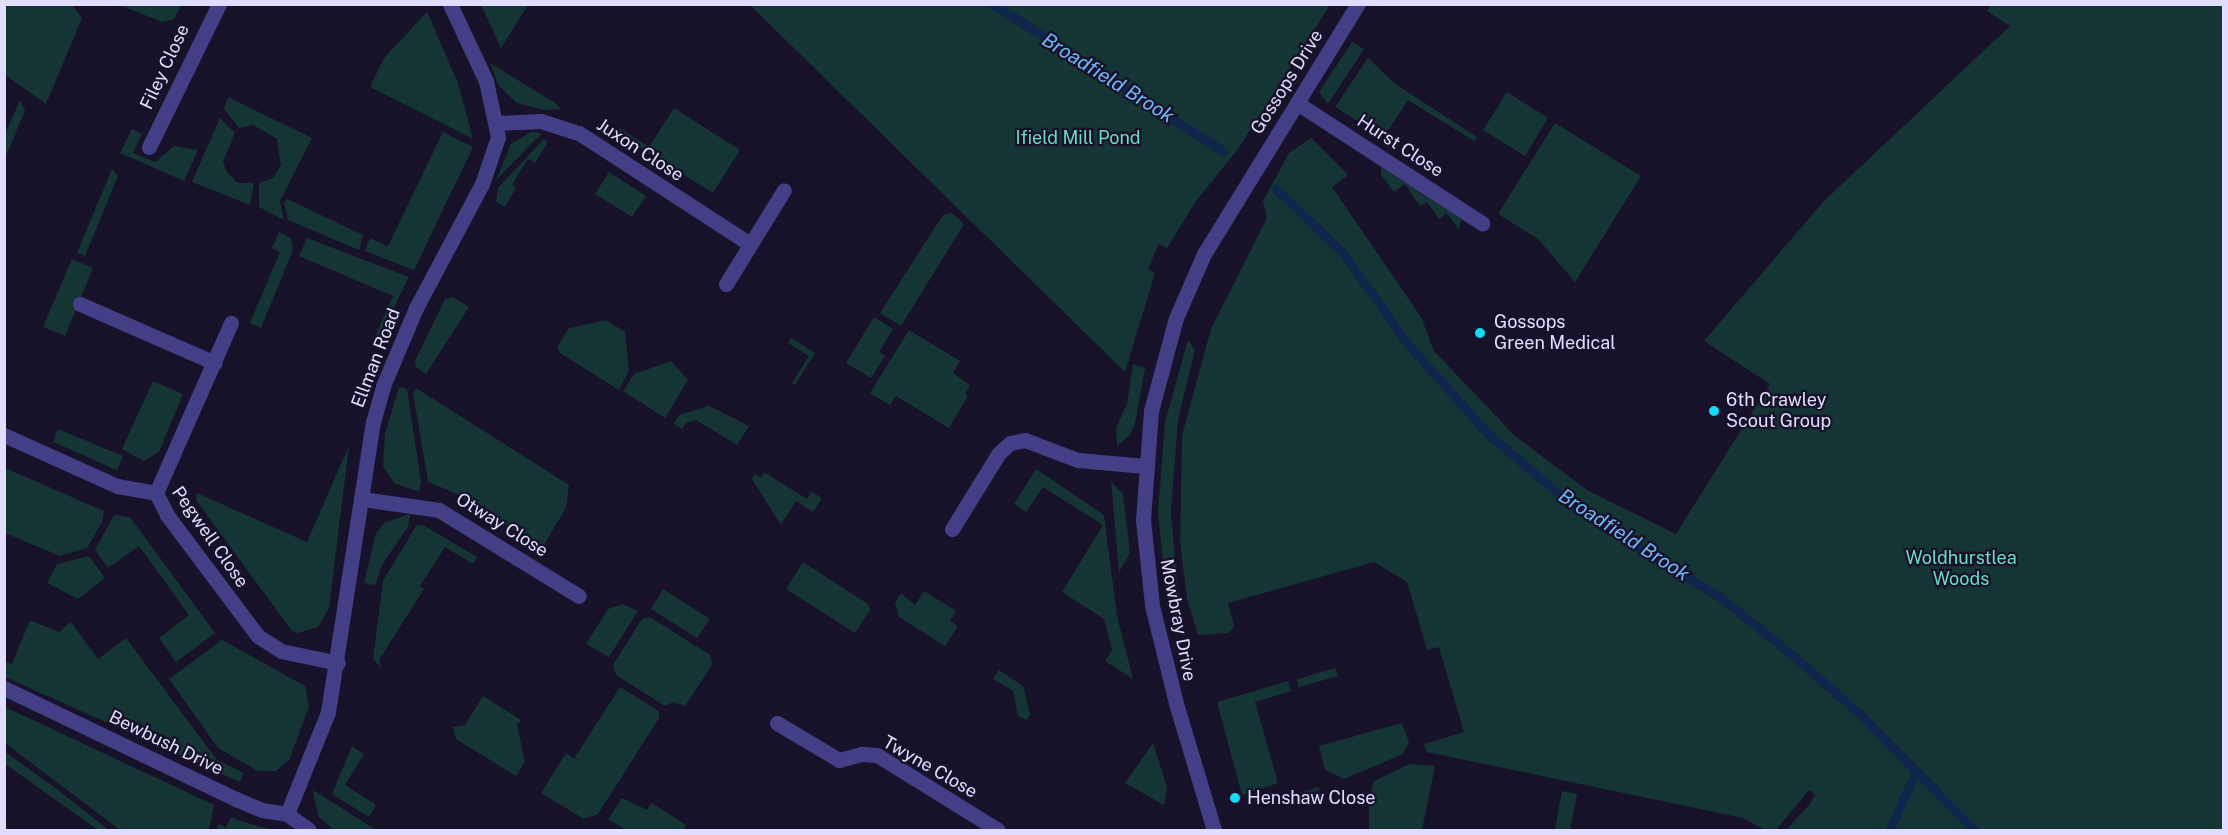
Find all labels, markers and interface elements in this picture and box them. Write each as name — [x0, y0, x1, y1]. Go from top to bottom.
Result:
street label: Filey Close — [136, 21, 194, 113]
street label: Gossops Drive — [1246, 26, 1328, 138]
water label: Broadfield Brook — [1038, 28, 1178, 128]
street label: Hurst Close — [1353, 110, 1447, 182]
street label: Juxon Close — [593, 114, 687, 186]
park label: Ifield Mill Pond — [1015, 127, 1141, 149]
street label: Ellman Road — [347, 305, 405, 411]
place label: Gossops Green Medical — [1494, 312, 1616, 354]
marker: Gossops Green Medical — [1471, 324, 1489, 342]
place label: 6th Crawley Scout Group — [1726, 390, 1831, 432]
marker: 6th Crawley Scout Group — [1707, 404, 1721, 418]
street label: Pegwell Close — [167, 482, 253, 592]
water label: Broadfield Brook — [1554, 484, 1694, 586]
street label: Otway Close — [452, 488, 552, 562]
park label: Woldhurstlea Woods — [1905, 548, 2017, 590]
street label: Mowbray Drive — [1156, 557, 1200, 683]
street label: Bewbush Drive — [105, 706, 227, 780]
street label: Twyne Close — [879, 731, 981, 803]
place label: Henshaw Close — [1247, 787, 1375, 809]
marker: Henshaw Close — [1228, 791, 1242, 805]

